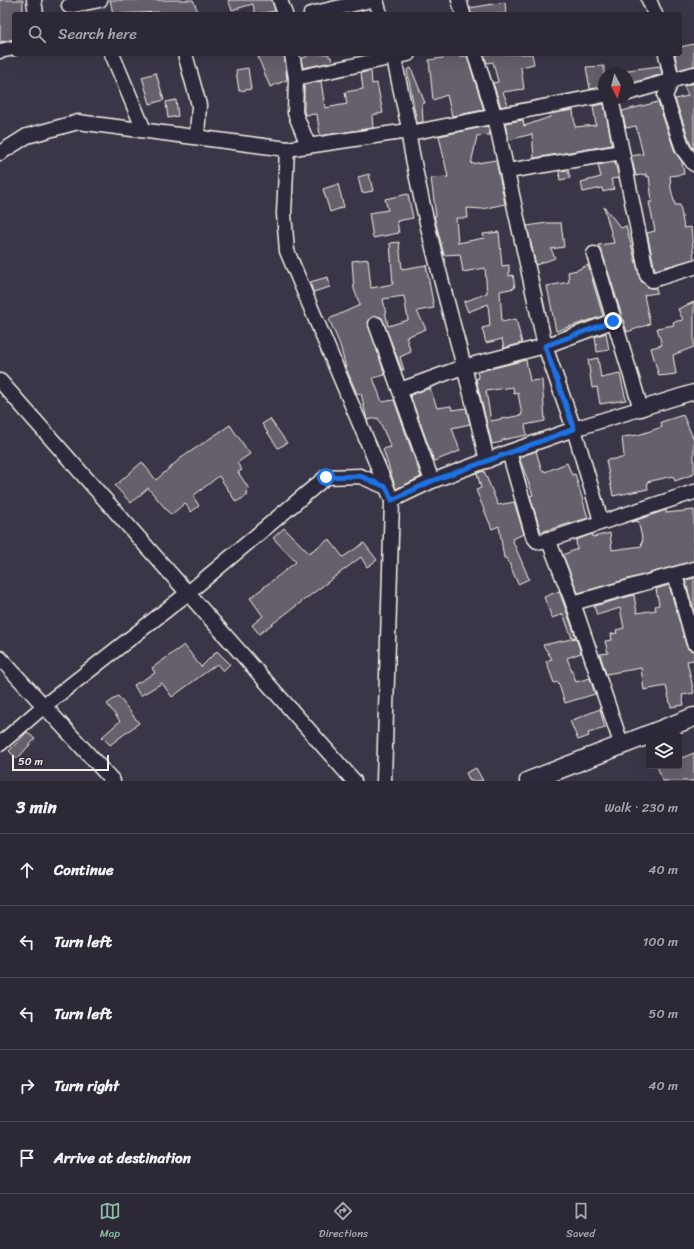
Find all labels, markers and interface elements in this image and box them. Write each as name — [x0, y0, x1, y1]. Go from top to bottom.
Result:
search box — [12, 12, 682, 56]
text: Search here — [58, 21, 137, 47]
icon: search — [26, 23, 48, 45]
north arrow — [598, 68, 634, 104]
route end — [604, 312, 622, 330]
route start — [317, 468, 335, 486]
map controls — [646, 733, 682, 769]
button: layers — [646, 733, 682, 769]
text: 50 m — [18, 752, 43, 771]
scale bar — [12, 753, 109, 772]
text: 3 min — [16, 792, 57, 822]
text: Walk · 230 m — [604, 796, 678, 819]
text: Continue — [54, 857, 114, 883]
text: 40 m — [648, 858, 678, 881]
icon: ahead — [16, 859, 38, 881]
text: Turn left — [54, 929, 112, 955]
text: 100 m — [643, 930, 678, 953]
icon: left — [16, 931, 38, 953]
text: Turn left — [54, 1001, 112, 1027]
text: 50 m — [648, 1002, 678, 1025]
icon: left — [16, 1003, 38, 1025]
text: Turn right — [54, 1073, 119, 1099]
text: 40 m — [648, 1074, 678, 1097]
icon: right — [16, 1075, 38, 1097]
text: Arrive at destination — [54, 1145, 191, 1171]
icon: arrive — [16, 1147, 38, 1169]
tab: Map — [99, 1200, 121, 1243]
tab: Directions — [319, 1200, 368, 1243]
tab: Saved — [566, 1200, 595, 1243]

